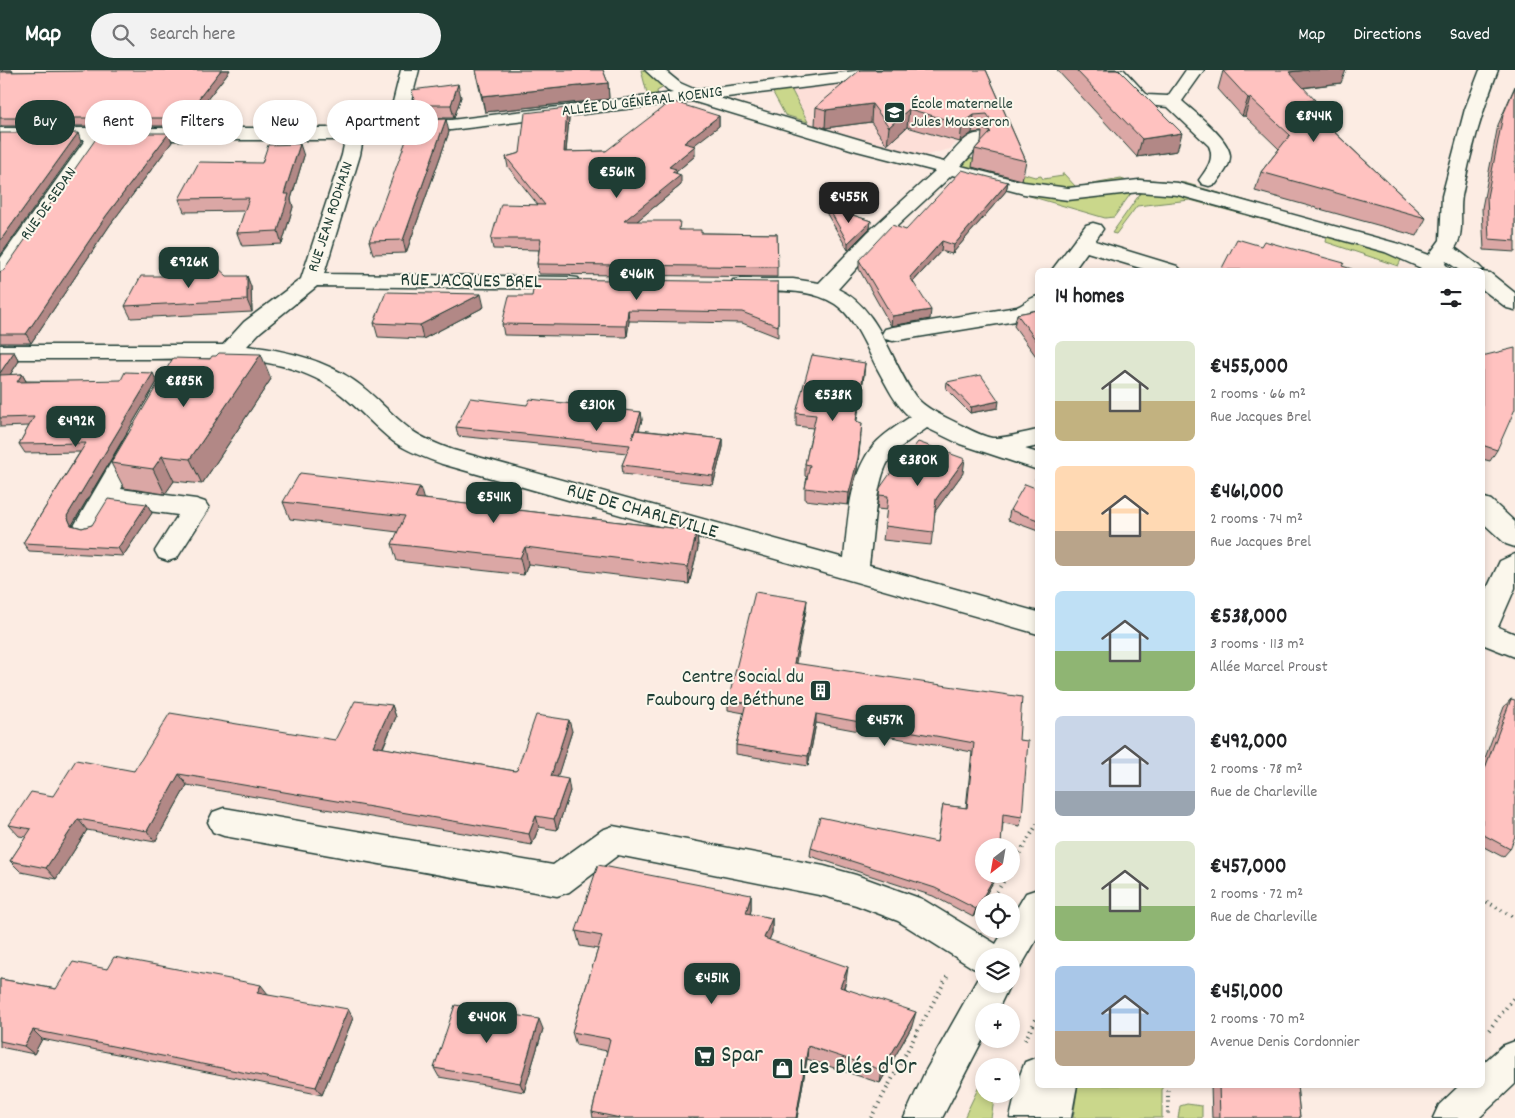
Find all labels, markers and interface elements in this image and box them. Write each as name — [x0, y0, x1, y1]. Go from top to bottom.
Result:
search box — [91, 13, 441, 58]
text: Map — [25, 18, 61, 52]
icon: search — [109, 21, 137, 49]
text: Search here — [149, 22, 235, 49]
text: Map — [1298, 23, 1325, 48]
text: Directions — [1353, 23, 1422, 48]
text: Saved — [1450, 23, 1490, 48]
street label: ALLÉE DU GÉNÉRAL KOENIG — [560, 81, 724, 123]
place label: École maternelle Jules Mousseron — [911, 93, 1013, 134]
chip: Buy — [15, 100, 75, 145]
chip: Rent — [85, 100, 152, 145]
chip: Filters — [162, 100, 243, 145]
chip: New — [253, 100, 317, 145]
chip: Apartment — [327, 100, 438, 145]
pin: €844K — [1279, 100, 1349, 143]
school or university icon: École maternelle Jules Mousseron — [883, 101, 907, 125]
text: €844K — [1296, 105, 1332, 128]
pin: €561K — [582, 156, 652, 199]
street label: RUE JEAN RODHAIN — [302, 159, 360, 275]
text: €561K — [599, 161, 635, 184]
street label: RUE DE SEDAN — [15, 163, 83, 245]
pin: €455K — [814, 182, 884, 224]
text: €455K — [830, 186, 868, 209]
pin: €926K — [154, 246, 224, 289]
text: €926K — [170, 251, 208, 274]
pin: €461K — [602, 258, 672, 301]
text: €461K — [620, 263, 654, 286]
street label: RUE JACQUES BREL — [400, 267, 542, 297]
text: 14 homes — [1055, 283, 1125, 313]
icon: filters — [1437, 284, 1465, 312]
text: €455,000 — [1210, 353, 1288, 383]
icon: home — [1095, 361, 1155, 421]
pin: €885K — [149, 366, 219, 408]
text: €885K — [166, 370, 202, 393]
pin: €538K — [798, 380, 868, 422]
text: 2 rooms · 66 m² — [1210, 383, 1306, 406]
text: €538K — [814, 384, 852, 407]
pin: €310K — [562, 390, 632, 432]
text: €310K — [579, 394, 615, 417]
pin: €492K — [41, 406, 111, 448]
text: Rue Jacques Brel — [1210, 406, 1311, 429]
text: €492K — [57, 410, 95, 433]
pin: €380K — [883, 444, 953, 487]
text: €380K — [899, 449, 937, 472]
street label: RUE DE CHARLEVILLE — [563, 477, 721, 547]
text: €461,000 — [1210, 478, 1284, 508]
pin: €541K — [459, 482, 529, 524]
text: €541K — [477, 486, 511, 509]
icon: home — [1095, 486, 1155, 546]
text: 2 rooms · 74 m² — [1210, 508, 1303, 531]
text: Rue Jacques Brel — [1210, 531, 1311, 554]
text: €538,000 — [1210, 603, 1288, 633]
icon: home — [1095, 611, 1155, 671]
text: 3 rooms · 113 m² — [1210, 633, 1304, 656]
text: Allée Marcel Proust — [1210, 656, 1328, 679]
place label: Centre Social du Faubourg de Béthune — [646, 664, 804, 715]
building icon: Centre Social du Faubourg de Béthune — [808, 678, 832, 702]
pin: €457K — [850, 704, 920, 747]
text: €457K — [867, 709, 903, 732]
text: €492,000 — [1210, 728, 1288, 758]
icon: home — [1095, 736, 1155, 796]
text: 2 rooms · 78 m² — [1210, 758, 1303, 781]
text: Rue de Charleville — [1210, 781, 1317, 804]
north arrow — [975, 838, 1020, 882]
map controls — [975, 838, 1020, 1103]
text: €457,000 — [1210, 853, 1287, 883]
icon: home — [1095, 861, 1155, 921]
text: 2 rooms · 72 m² — [1210, 883, 1303, 906]
button: locate — [975, 893, 1020, 938]
text: Rue de Charleville — [1210, 906, 1317, 929]
button: layers — [975, 948, 1020, 993]
pin: €451K — [677, 962, 747, 1005]
text: €451K — [695, 967, 729, 990]
text: €451,000 — [1210, 978, 1283, 1008]
icon: home — [1095, 986, 1155, 1046]
pin: €440K — [452, 1002, 522, 1044]
button: + — [975, 1003, 1020, 1048]
text: €440K — [468, 1006, 506, 1029]
text: 2 rooms · 70 m² — [1210, 1008, 1305, 1031]
text: Avenue Denis Cordonnier — [1210, 1031, 1360, 1054]
place label: Spar — [721, 1039, 763, 1073]
supermarket icon: Spar — [693, 1044, 717, 1068]
place label: Les Blés d'Or — [799, 1051, 917, 1085]
shop icon: Les Blés d'Or — [771, 1056, 795, 1080]
button: − — [975, 1058, 1020, 1103]

